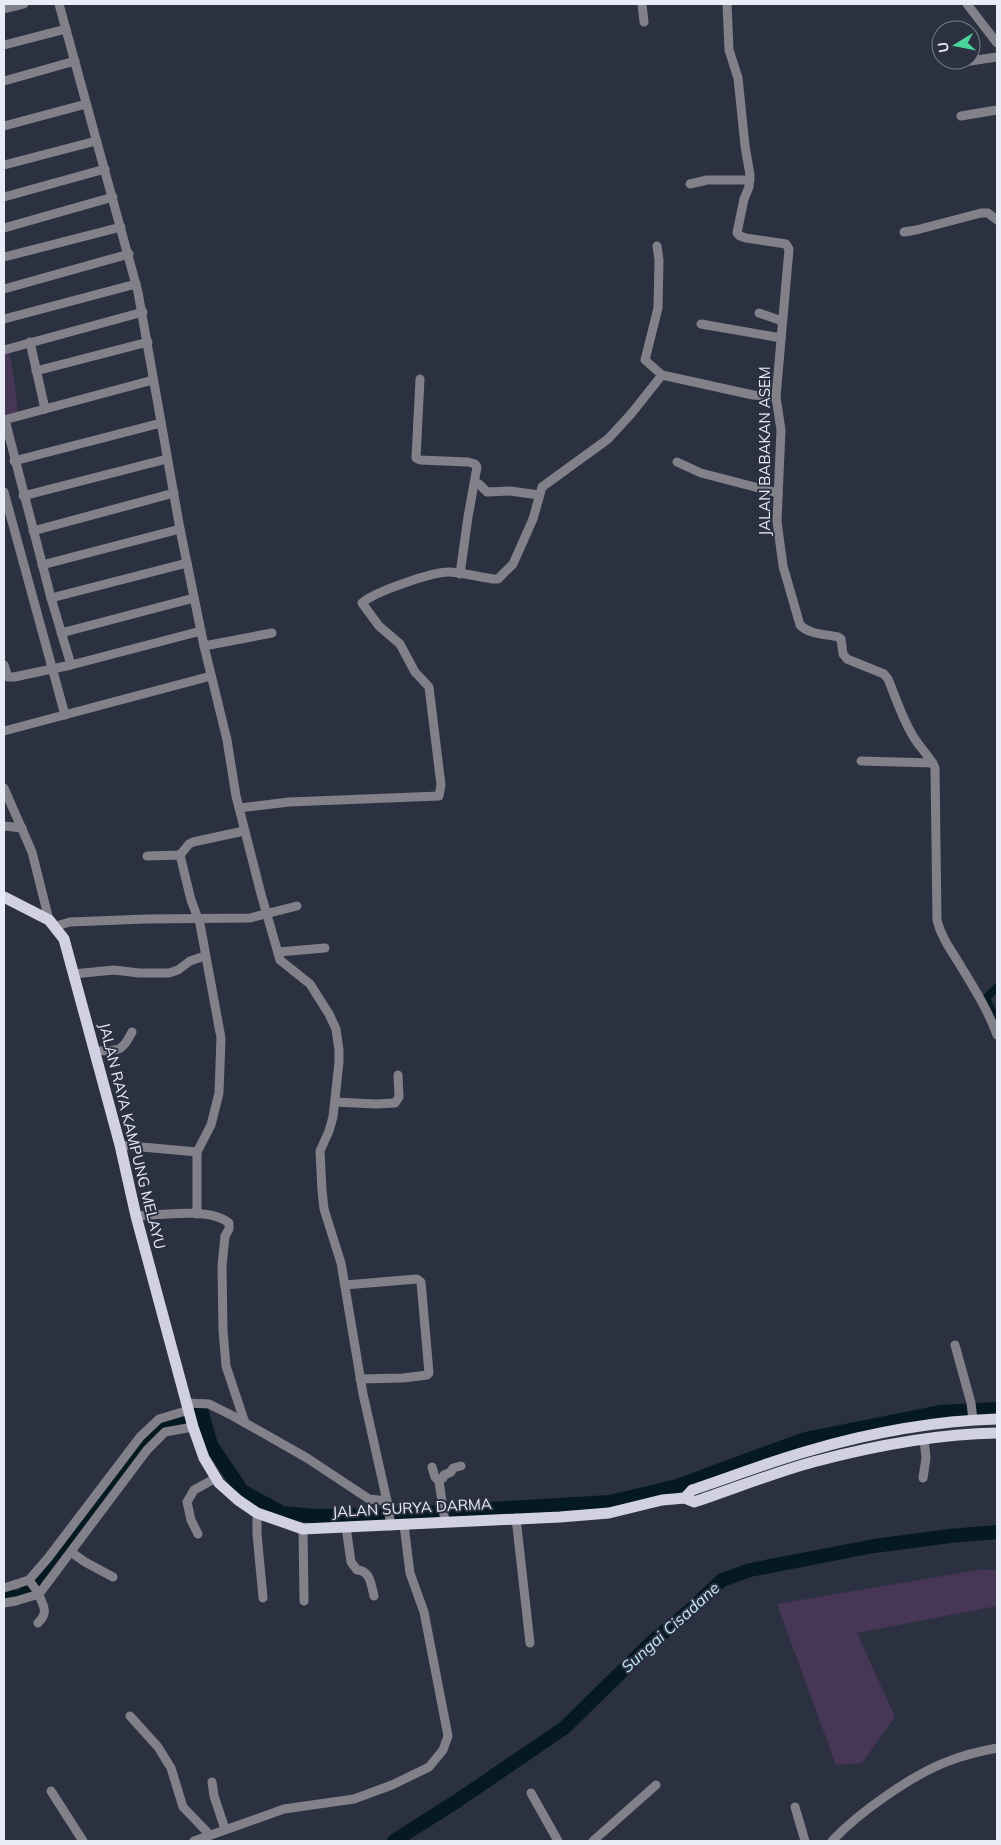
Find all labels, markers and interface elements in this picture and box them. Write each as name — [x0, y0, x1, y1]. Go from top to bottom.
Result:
north arrow — [931, 20, 981, 70]
text: U — [933, 41, 953, 54]
street label: JALAN BABAKAN ASEM — [755, 366, 774, 536]
street label: JALAN RAYA KAMPUNG MELAYU — [95, 1021, 170, 1251]
street label: JALAN SURYA DARMA — [332, 1494, 492, 1521]
water label: Sungai Cisadane — [617, 1577, 723, 1676]

